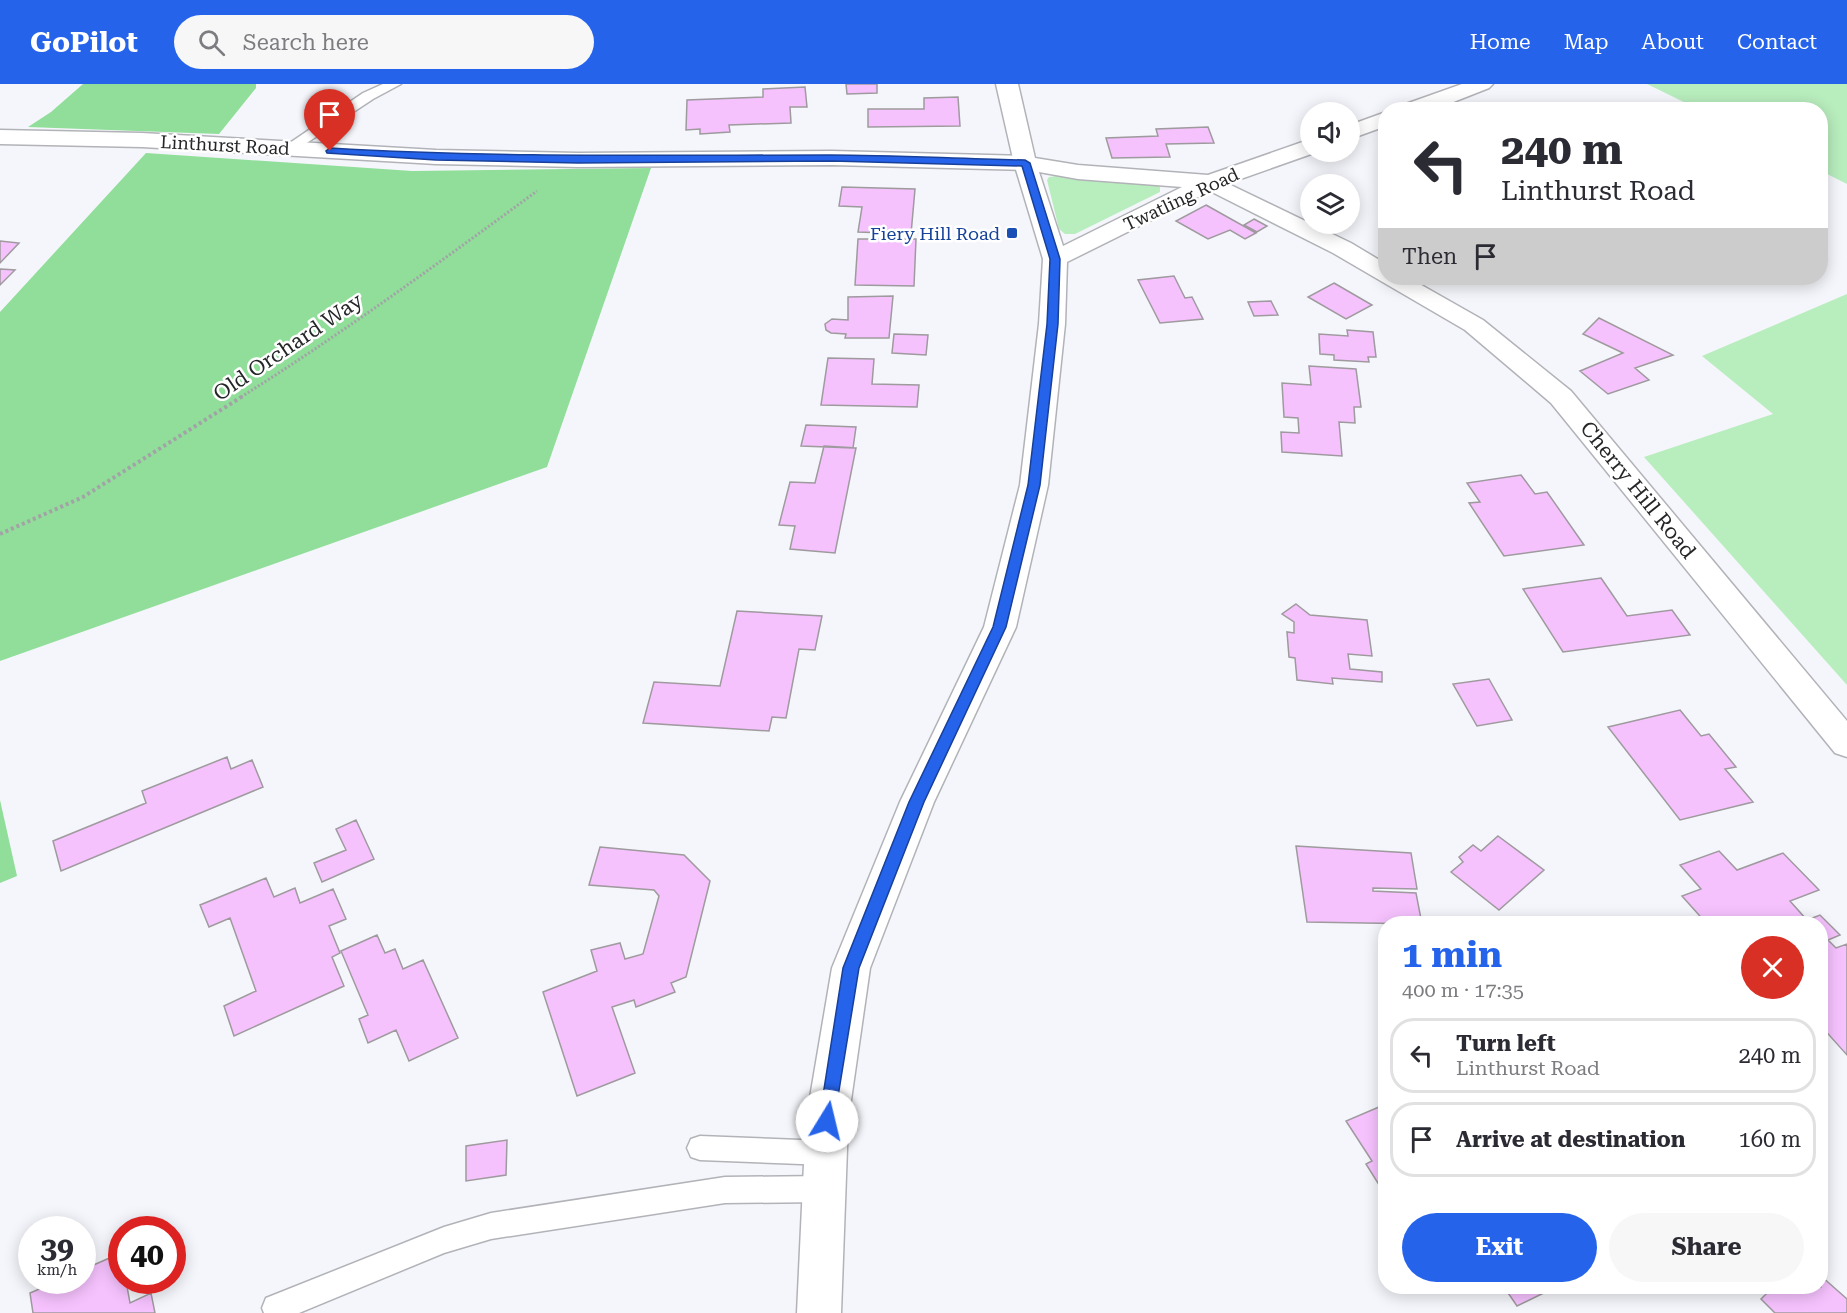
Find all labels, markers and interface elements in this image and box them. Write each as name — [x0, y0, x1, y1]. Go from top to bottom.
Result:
search box — [174, 15, 594, 69]
text: GoPilot — [30, 26, 138, 59]
icon: search — [195, 26, 228, 59]
text: Search here — [243, 30, 369, 55]
text: Home — [1470, 30, 1531, 54]
text: Map — [1564, 30, 1609, 54]
text: About — [1642, 30, 1704, 54]
text: Contact — [1737, 30, 1817, 54]
pin — [304, 89, 355, 151]
icon: arrive — [313, 98, 346, 131]
map controls — [1300, 102, 1360, 234]
button: sound — [1300, 102, 1360, 162]
text: 240 m — [1501, 125, 1623, 174]
icon: left — [1402, 126, 1480, 204]
street label: Linthurst Road — [160, 131, 291, 159]
street label: Twatling Road — [1120, 163, 1242, 235]
button: layers — [1300, 174, 1360, 234]
text: Linthurst Road — [1501, 175, 1695, 207]
place label: Fiery Hill Road — [870, 223, 1000, 244]
marker: Fiery Hill Road — [1005, 226, 1019, 240]
icon: arrive — [1469, 240, 1502, 273]
text: Then — [1402, 244, 1457, 269]
street label: Old Orchard Way — [209, 288, 368, 406]
street label: Cherry Hill Road — [1575, 417, 1701, 564]
text: 1 min — [1402, 934, 1502, 976]
button: close — [1741, 936, 1804, 999]
text: 400 m · 17:35 — [1402, 978, 1524, 1002]
text: Turn left — [1456, 1031, 1556, 1056]
icon: left — [1405, 1039, 1438, 1072]
text: 240 m — [1738, 1043, 1801, 1068]
text: Linthurst Road — [1456, 1056, 1600, 1080]
position arrow — [795, 1089, 859, 1153]
icon: arrive — [1405, 1123, 1438, 1156]
text: Arrive at destination — [1456, 1127, 1685, 1152]
text: 160 m — [1738, 1127, 1801, 1152]
button: Exit — [1402, 1213, 1597, 1282]
button: Share — [1609, 1213, 1804, 1282]
speed limit sign: 40 — [108, 1216, 186, 1294]
text: 39 — [40, 1230, 74, 1265]
text: km/h — [37, 1261, 77, 1279]

